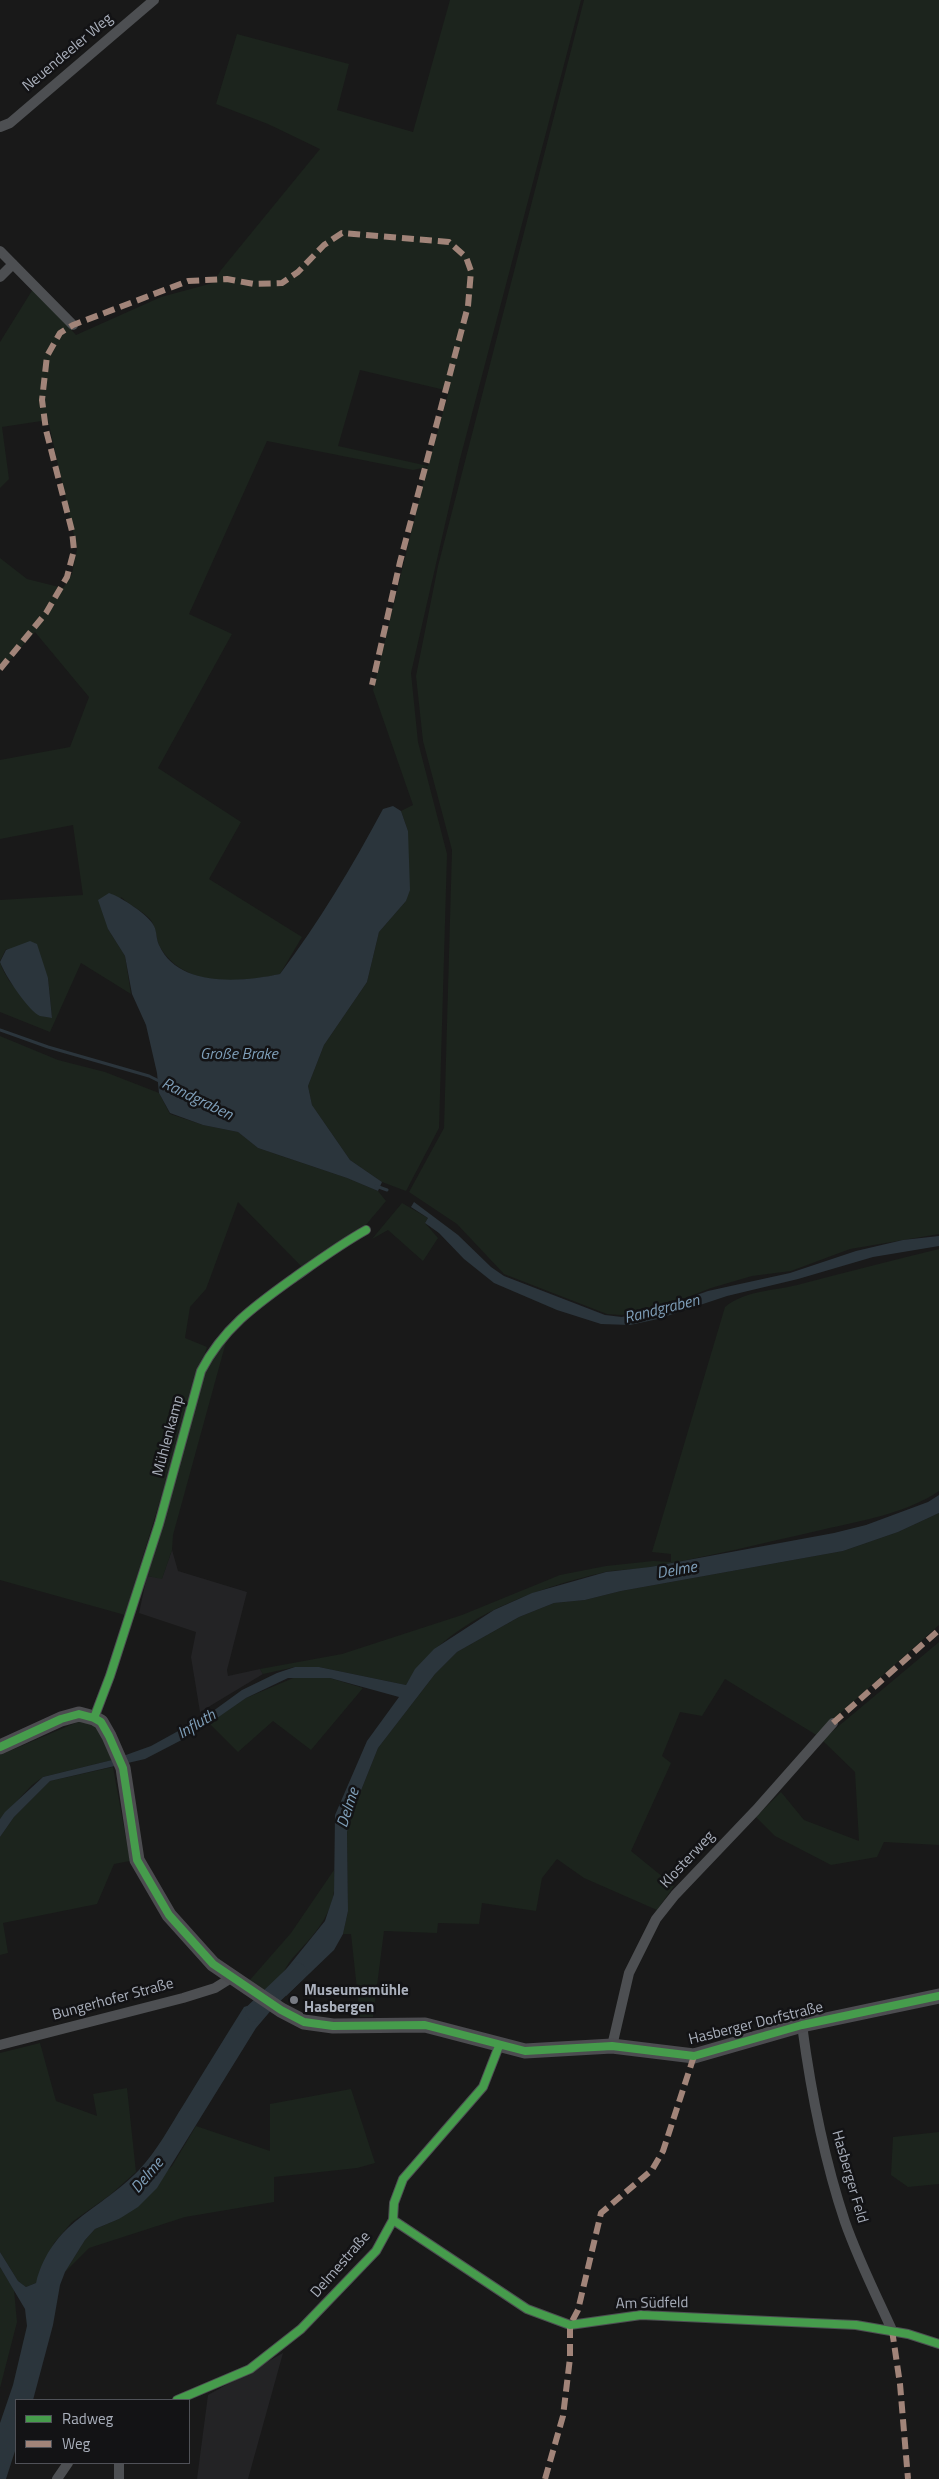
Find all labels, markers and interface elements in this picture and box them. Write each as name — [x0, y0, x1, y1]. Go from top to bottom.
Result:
street label: Neuendeeler Weg — [19, 10, 117, 96]
water label: Große Brake — [200, 1045, 278, 1065]
water label: Randgraben — [158, 1075, 236, 1125]
water label: Randgraben — [623, 1291, 701, 1329]
street label: Mühlenkamp — [150, 1394, 188, 1478]
water label: Delme — [655, 1558, 699, 1584]
water label: Influth — [174, 1706, 220, 1744]
water label: Delme — [334, 1786, 364, 1830]
street label: Klosterweg — [657, 1828, 719, 1892]
street label: Bungerhofer Straße — [50, 1975, 176, 2025]
place label: Museumsmühle Hasbergen — [304, 1982, 409, 2017]
marker: Museumsmühle Hasbergen — [288, 1994, 300, 2006]
street label: Hasberger Dorfstraße — [687, 1999, 825, 2049]
street label: Hasberger Feld — [827, 2129, 871, 2225]
water label: Delme — [128, 2154, 168, 2198]
street label: Delmestraße — [307, 2228, 375, 2302]
street label: Am Südfeld — [616, 2294, 688, 2314]
legend — [15, 2399, 190, 2464]
text: Radweg — [62, 2407, 113, 2430]
text: Weg — [62, 2432, 90, 2455]

